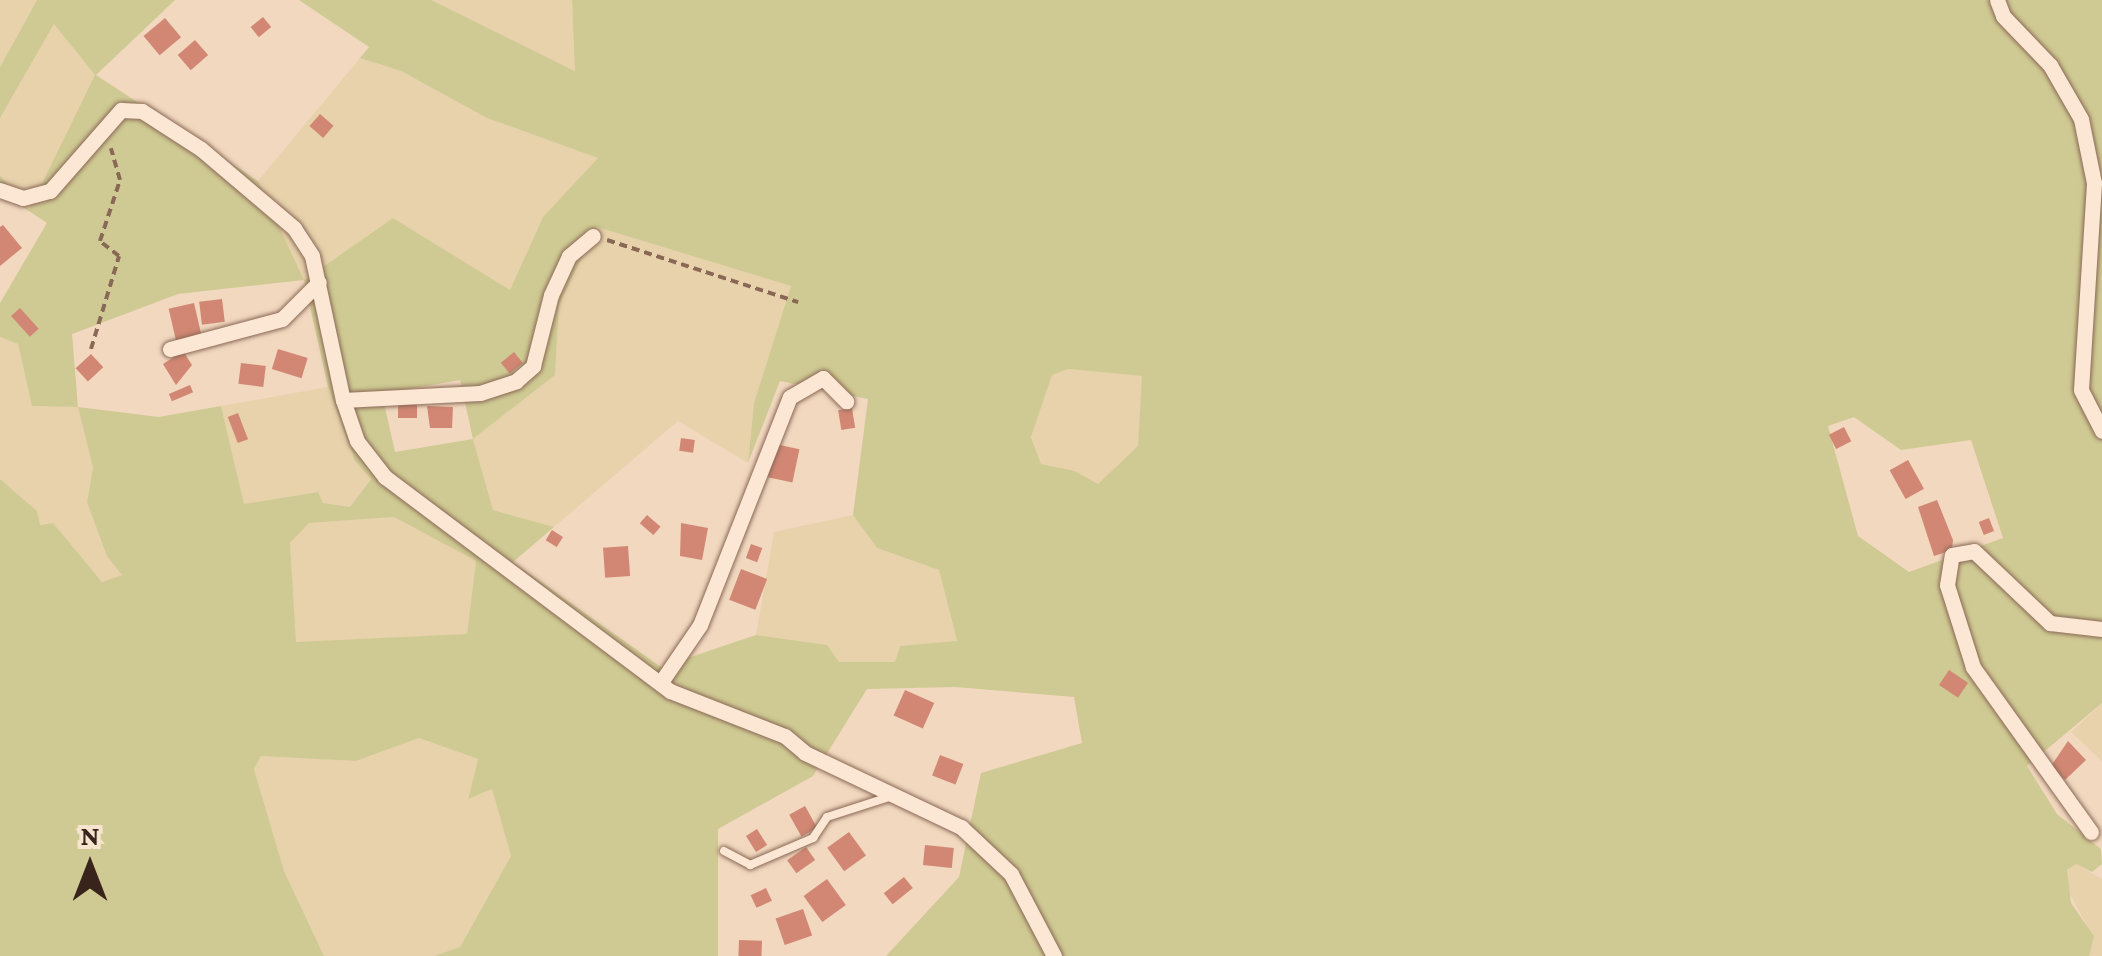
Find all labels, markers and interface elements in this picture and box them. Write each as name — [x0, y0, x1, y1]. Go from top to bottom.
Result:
north arrow — [40, 816, 140, 916]
text: N — [80, 820, 100, 851]

